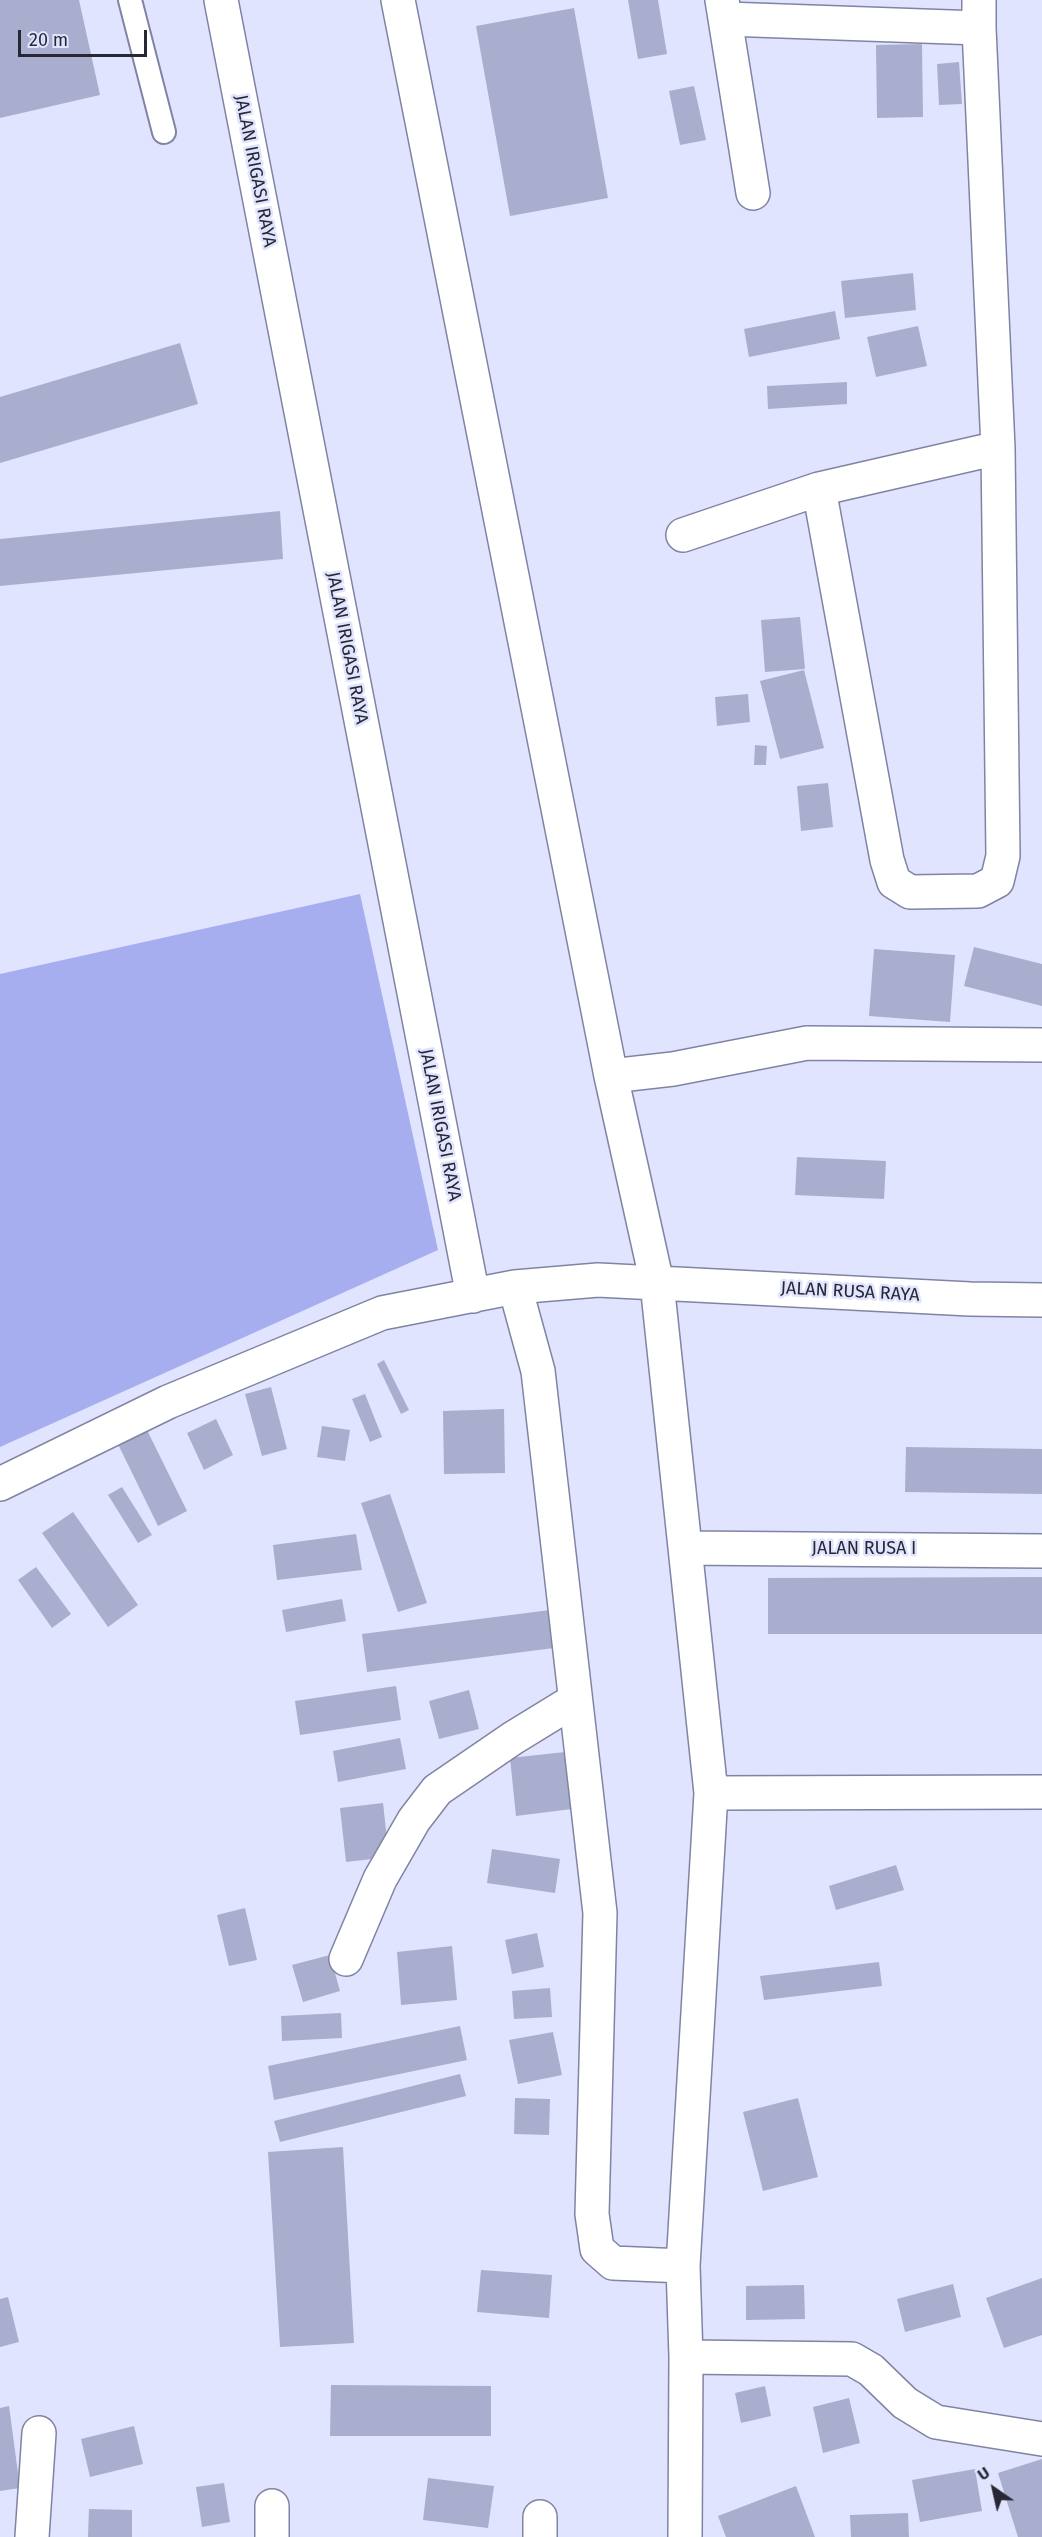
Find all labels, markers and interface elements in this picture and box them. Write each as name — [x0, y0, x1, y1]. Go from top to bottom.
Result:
scale bar — [21, 18, 150, 56]
text: 20 m — [29, 29, 68, 51]
street label: JALAN IRIGASI RAYA — [230, 93, 280, 249]
street label: JALAN IRIGASI RAYA — [322, 570, 372, 726]
street label: JALAN IRIGASI RAYA — [415, 1047, 465, 1203]
street label: JALAN RUSA RAYA — [780, 1278, 920, 1306]
street label: JALAN RUSA I — [812, 1538, 916, 1560]
north arrow — [964, 2459, 1024, 2519]
text: U — [974, 2463, 993, 2484]

